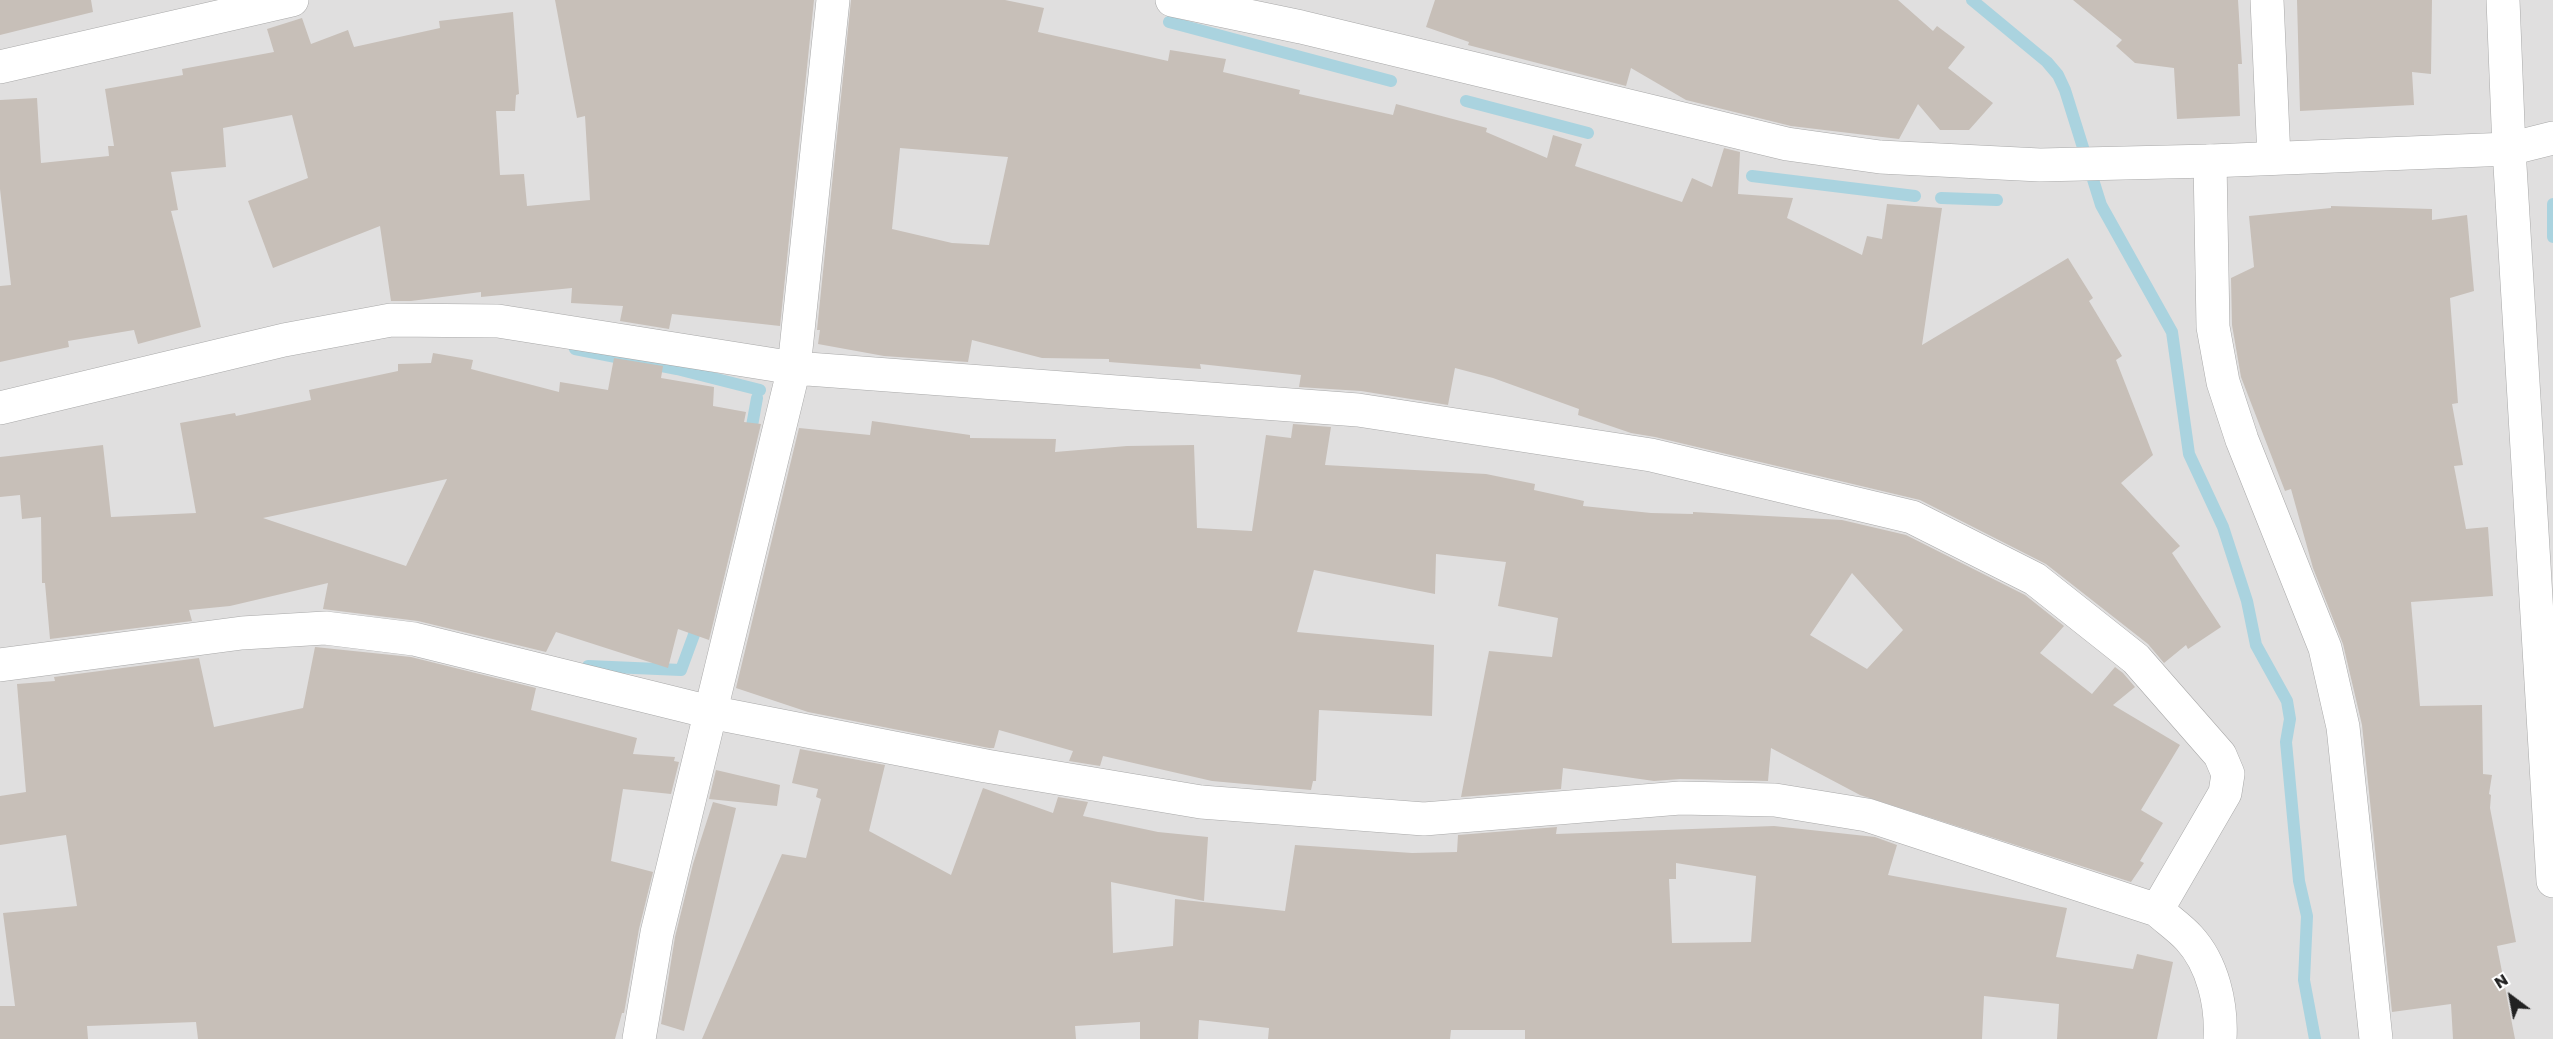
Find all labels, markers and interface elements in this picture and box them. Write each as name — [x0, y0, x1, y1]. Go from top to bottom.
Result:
north arrow — [2481, 967, 2541, 1027]
text: N — [2490, 968, 2512, 994]

